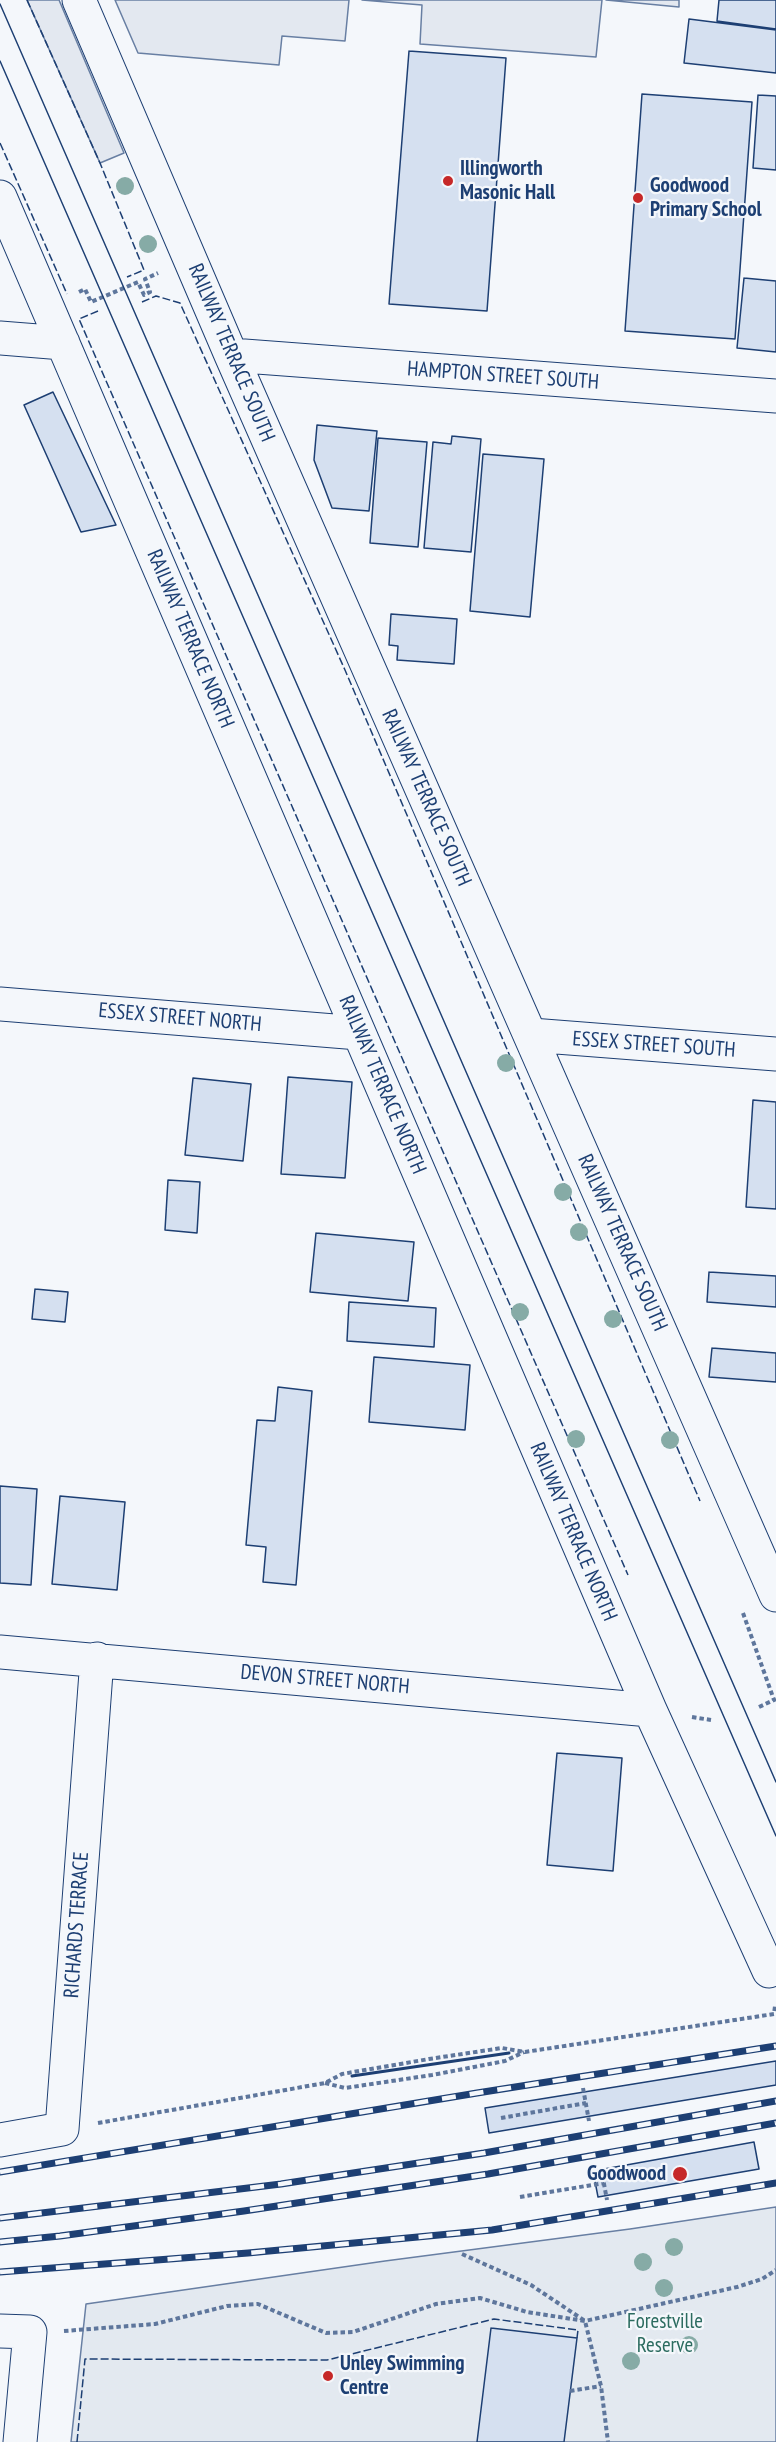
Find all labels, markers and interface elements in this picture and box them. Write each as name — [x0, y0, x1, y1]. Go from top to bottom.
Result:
place label: Illingworth Masonic Hall — [460, 156, 555, 206]
place label: Goodwood Primary School — [650, 173, 762, 223]
marker: Illingworth Masonic Hall — [441, 174, 455, 188]
marker: Goodwood Primary School — [631, 191, 645, 205]
street label: RAILWAY TERRACE SOUTH — [182, 260, 280, 446]
street label: HAMPTON STREET SOUTH — [406, 357, 600, 395]
street label: RAILWAY TERRACE NORTH — [141, 546, 239, 732]
street label: RAILWAY TERRACE SOUTH — [376, 706, 476, 890]
street label: RAILWAY TERRACE NORTH — [333, 992, 431, 1178]
street label: ESSEX STREET NORTH — [97, 998, 263, 1038]
street label: ESSEX STREET SOUTH — [572, 1027, 736, 1063]
street label: RAILWAY TERRACE SOUTH — [572, 1151, 672, 1335]
street label: RAILWAY TERRACE NORTH — [524, 1439, 622, 1625]
street label: DEVON STREET NORTH — [240, 1660, 410, 1700]
street label: RICHARDS TERRACE — [59, 1851, 95, 1999]
place label: Goodwood — [587, 2161, 666, 2187]
marker: Goodwood — [671, 2165, 689, 2183]
park label: Forestville Reserve — [627, 2309, 703, 2359]
place label: Unley Swimming Centre — [340, 2351, 465, 2401]
marker: Unley Swimming Centre — [321, 2369, 335, 2383]

